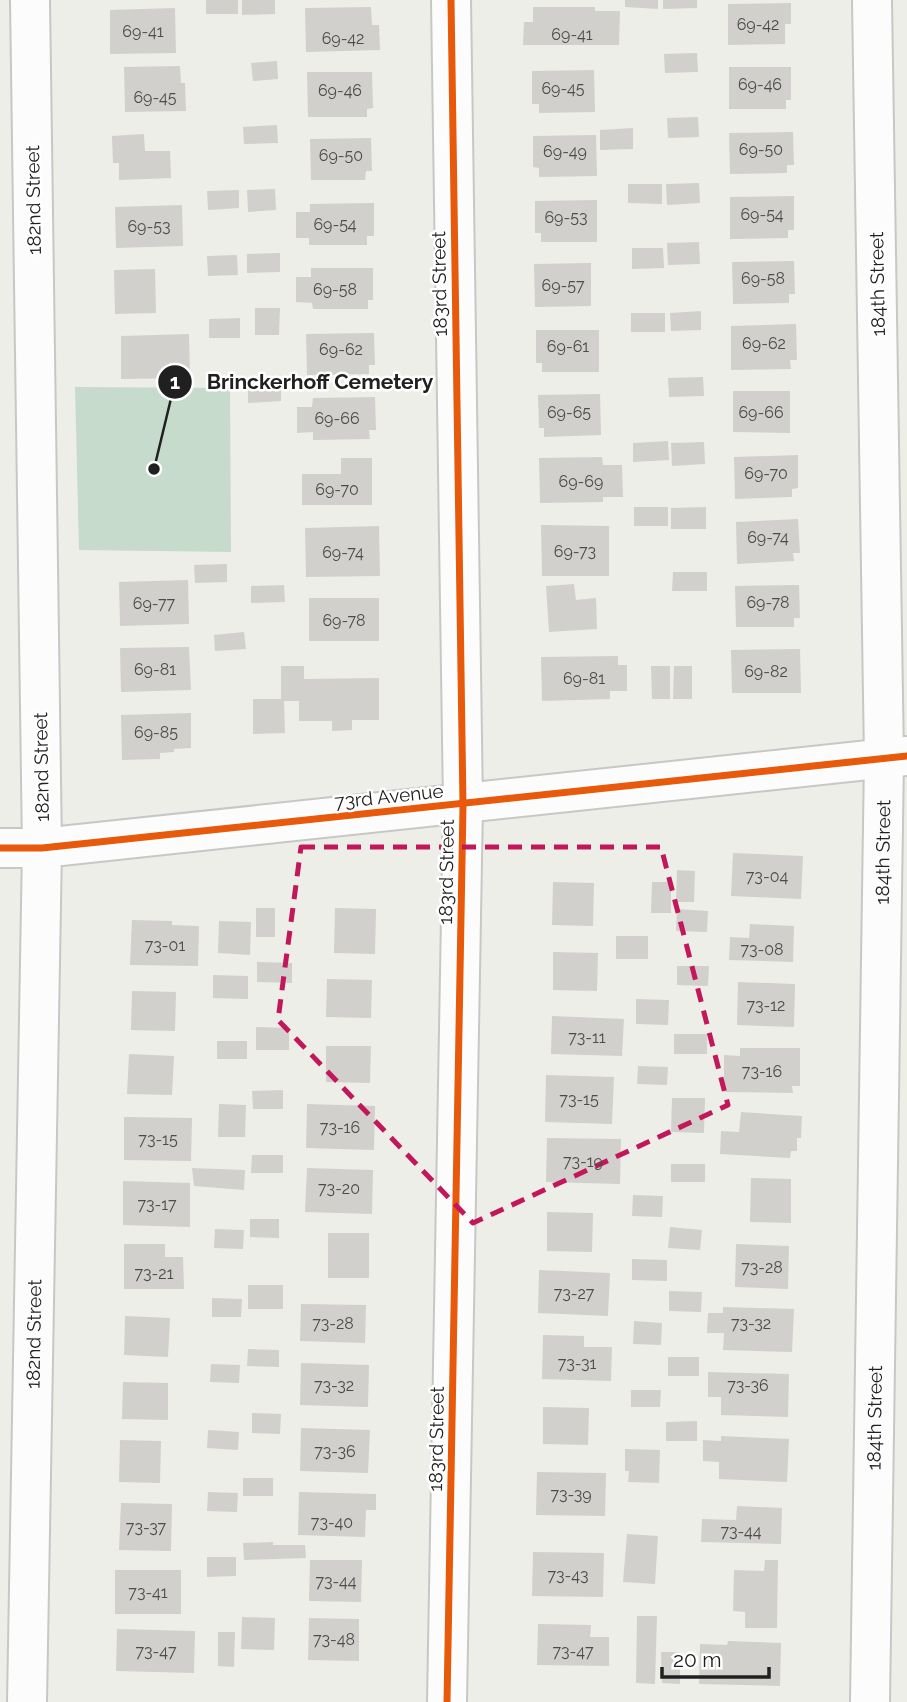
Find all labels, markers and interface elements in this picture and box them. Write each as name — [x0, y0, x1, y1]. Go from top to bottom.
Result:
house number: 69-42 — [737, 15, 779, 34]
house number: 69-41 — [122, 22, 164, 41]
house number: 69-41 — [551, 25, 593, 44]
house number: 69-42 — [322, 29, 364, 48]
house number: 69-46 — [738, 75, 782, 94]
house number: 69-45 — [541, 79, 585, 98]
house number: 69-46 — [318, 81, 362, 100]
house number: 69-45 — [133, 88, 177, 107]
house number: 69-50 — [739, 140, 783, 159]
house number: 69-49 — [543, 142, 587, 161]
street label: 182nd Street — [21, 144, 45, 255]
house number: 69-50 — [319, 146, 363, 165]
house number: 69-54 — [740, 205, 784, 224]
house number: 69-53 — [544, 208, 588, 227]
house number: 69-54 — [313, 215, 357, 234]
house number: 69-53 — [127, 217, 171, 236]
street label: 183rd Street — [427, 231, 451, 337]
street label: 184th Street — [865, 231, 889, 337]
house number: 69-58 — [741, 269, 785, 288]
house number: 69-57 — [541, 276, 585, 295]
house number: 69-58 — [313, 280, 357, 299]
house number: 69-62 — [742, 334, 786, 353]
house number: 69-61 — [547, 337, 589, 356]
house number: 69-62 — [319, 340, 363, 359]
callout: Brinckerhoff Cemetery — [157, 361, 447, 403]
text: 1 — [170, 369, 180, 394]
text: Brinckerhoff Cemetery — [207, 369, 434, 394]
house number: 69-65 — [547, 403, 591, 422]
house number: 69-66 — [738, 403, 784, 422]
house number: 69-66 — [314, 409, 360, 428]
house number: 69-70 — [744, 464, 788, 483]
house number: 69-69 — [559, 472, 603, 491]
house number: 69-70 — [315, 480, 359, 499]
house number: 69-74 — [747, 528, 789, 547]
house number: 69-73 — [554, 542, 596, 561]
house number: 69-74 — [322, 543, 364, 562]
house number: 69-78 — [746, 593, 790, 612]
house number: 69-77 — [133, 594, 176, 613]
house number: 69-78 — [322, 611, 366, 630]
house number: 69-81 — [134, 660, 176, 679]
house number: 69-82 — [744, 662, 788, 681]
house number: 69-81 — [563, 669, 605, 688]
street label: 182nd Street — [29, 711, 53, 822]
house number: 69-85 — [134, 723, 178, 742]
street label: 73rd Avenue — [333, 779, 445, 813]
street label: 184th Street — [871, 799, 894, 905]
street label: 183rd Street — [434, 819, 458, 925]
house number: 73-04 — [746, 867, 788, 886]
house number: 73-01 — [145, 936, 185, 955]
house number: 73-08 — [740, 940, 784, 959]
house number: 73-12 — [747, 996, 785, 1015]
house number: 73-11 — [568, 1028, 606, 1047]
house number: 73-16 — [742, 1062, 782, 1081]
house number: 73-15 — [559, 1090, 599, 1109]
house number: 73-16 — [320, 1118, 360, 1137]
house number: 73-15 — [138, 1130, 178, 1149]
house number: 73-19 — [563, 1152, 603, 1171]
house number: 73-20 — [318, 1179, 360, 1198]
house number: 73-17 — [137, 1195, 177, 1214]
house number: 73-28 — [741, 1258, 783, 1277]
house number: 73-21 — [135, 1264, 174, 1283]
street label: 182nd Street — [22, 1278, 45, 1389]
house number: 73-27 — [554, 1284, 595, 1303]
house number: 73-28 — [312, 1314, 354, 1333]
house number: 73-32 — [731, 1314, 771, 1333]
house number: 73-31 — [558, 1354, 596, 1373]
street label: 184th Street — [862, 1365, 886, 1471]
house number: 73-32 — [314, 1376, 354, 1395]
house number: 73-36 — [727, 1376, 769, 1395]
street label: 183rd Street — [424, 1386, 448, 1492]
house number: 73-36 — [314, 1442, 356, 1461]
house number: 73-39 — [550, 1485, 592, 1504]
house number: 73-40 — [311, 1513, 353, 1532]
house number: 73-37 — [126, 1518, 167, 1537]
house number: 73-44 — [720, 1522, 762, 1541]
house number: 73-43 — [547, 1566, 589, 1585]
house number: 73-44 — [315, 1572, 357, 1591]
house number: 73-41 — [128, 1583, 168, 1602]
house number: 73-48 — [313, 1630, 355, 1649]
scale bar — [662, 1636, 769, 1680]
house number: 73-47 — [136, 1642, 177, 1661]
house number: 73-47 — [553, 1642, 594, 1661]
text: 20 m — [673, 1647, 721, 1672]

